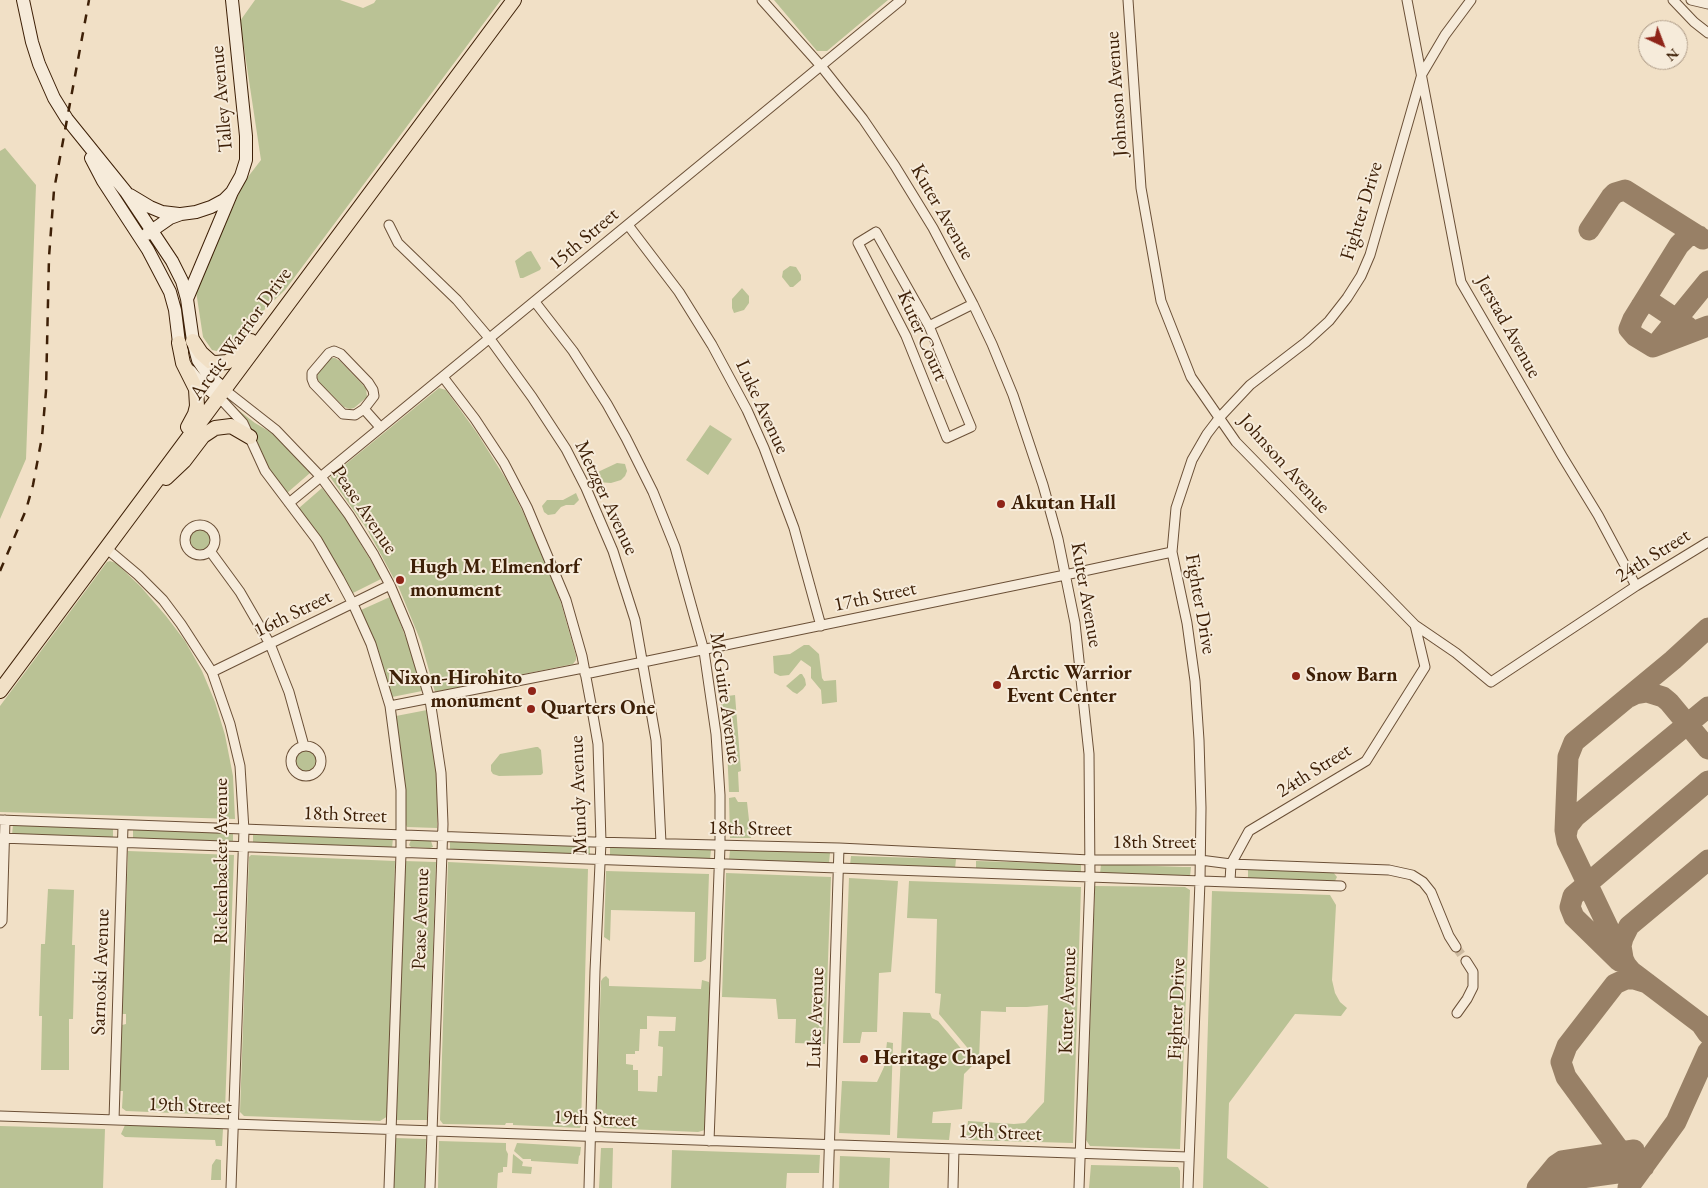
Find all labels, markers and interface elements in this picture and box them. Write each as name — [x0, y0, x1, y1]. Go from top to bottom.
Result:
north arrow — [1638, 20, 1688, 70]
street label: Johnson Avenue — [1101, 31, 1133, 157]
street label: Talley Avenue — [205, 45, 239, 153]
text: N — [1662, 45, 1683, 66]
street label: Fighter Drive — [1336, 159, 1388, 263]
street label: Kuter Avenue — [905, 160, 979, 264]
street label: 15th Street — [544, 203, 624, 275]
street label: Arctic Warrior Drive — [185, 263, 297, 405]
street label: Jerstad Avenue — [1470, 272, 1546, 382]
street label: Kuter Court — [891, 287, 953, 385]
street label: Luke Avenue — [730, 356, 794, 458]
street label: Johnson Avenue — [1233, 409, 1335, 519]
street label: Metzger Avenue — [569, 437, 643, 559]
street label: Pease Avenue — [326, 461, 402, 559]
place label: Akutan Hall — [1011, 492, 1116, 516]
marker: Akutan Hall — [995, 498, 1007, 510]
street label: 24th Street — [1611, 524, 1695, 588]
street label: Kuter Avenue — [1065, 541, 1107, 649]
street label: Fighter Drive — [1179, 552, 1221, 656]
place label: Hugh M. Elmendorf monument — [410, 556, 580, 603]
marker: Hugh M. Elmendorf monument — [394, 574, 406, 586]
street label: 17th Street — [832, 577, 918, 617]
street label: 16th Street — [250, 585, 336, 643]
street label: McGuire Avenue — [704, 631, 746, 765]
place label: Arctic Warrior Event Center — [1007, 662, 1132, 709]
place label: Snow Barn — [1306, 664, 1398, 688]
place label: Nixon-Hirohito monument — [389, 667, 522, 714]
marker: Snow Barn — [1290, 670, 1302, 682]
marker: Arctic Warrior Event Center — [991, 679, 1003, 691]
marker: Nixon-Hirohito monument — [526, 685, 538, 697]
place label: Quarters One — [541, 697, 655, 721]
marker: Quarters One — [525, 703, 537, 715]
street label: Mundy Avenue — [565, 735, 593, 855]
street label: 24th Street — [1272, 739, 1356, 803]
street label: Rickenbacker Avenue — [210, 778, 234, 944]
street label: 18th Street — [303, 802, 387, 828]
street label: 18th Street — [708, 816, 792, 842]
street label: 18th Street — [1112, 831, 1196, 855]
street label: Pease Avenue — [407, 868, 435, 970]
street label: Sarnoski Avenue — [87, 908, 115, 1036]
street label: Kuter Avenue — [1054, 947, 1082, 1055]
street label: Fighter Drive — [1163, 958, 1191, 1060]
street label: Luke Avenue — [802, 967, 830, 1069]
place label: Heritage Chapel — [874, 1047, 1011, 1071]
marker: Heritage Chapel — [858, 1053, 870, 1065]
street label: 19th Street — [148, 1093, 232, 1119]
street label: 19th Street — [553, 1106, 637, 1132]
street label: 19th Street — [958, 1120, 1042, 1146]

